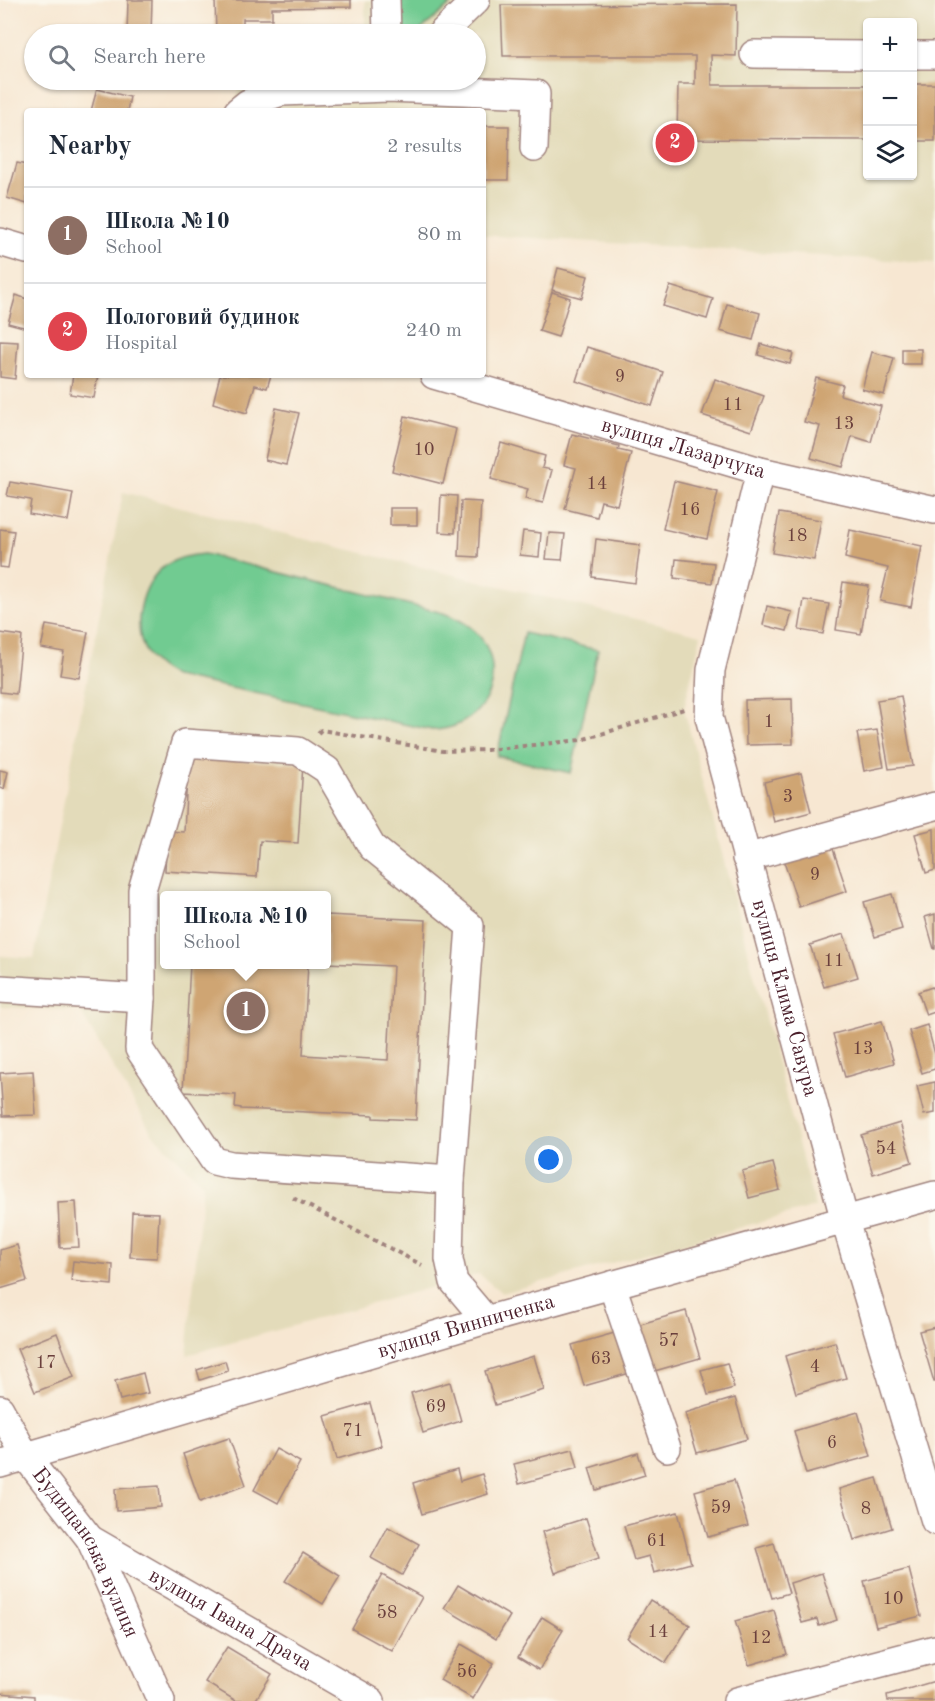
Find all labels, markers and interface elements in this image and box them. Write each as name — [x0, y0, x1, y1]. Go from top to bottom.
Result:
map controls — [863, 18, 917, 180]
button: + — [863, 18, 917, 72]
search box — [24, 24, 486, 90]
icon: search — [45, 41, 78, 74]
text: Search here — [93, 46, 206, 68]
button: − — [863, 72, 917, 126]
pin: 2 — [656, 120, 694, 166]
button: layers — [863, 126, 917, 180]
text: Nearby — [48, 134, 132, 160]
text: 2 results — [387, 137, 462, 157]
text: Школа №10 — [105, 211, 230, 233]
text: 1 — [62, 225, 73, 245]
text: 80 m — [417, 225, 462, 245]
text: School — [105, 238, 162, 258]
text: Пологовий будинок — [105, 307, 300, 329]
text: 2 — [62, 321, 73, 341]
text: 240 m — [406, 321, 462, 341]
text: Hospital — [105, 334, 177, 354]
house number: 9 — [615, 368, 625, 386]
house number: 11 — [723, 396, 743, 414]
street label: вулиця Лазарчука — [599, 414, 768, 483]
house number: 13 — [834, 415, 854, 433]
house number: 10 — [414, 441, 434, 459]
house number: 14 — [587, 475, 607, 493]
house number: 16 — [680, 501, 700, 519]
house number: 18 — [787, 527, 807, 545]
house number: 1 — [764, 713, 774, 731]
house number: 3 — [783, 788, 793, 806]
house number: 9 — [810, 866, 820, 884]
popup — [160, 891, 331, 969]
street label: вулиця Клима Савура — [748, 897, 821, 1099]
text: Школа №10 — [183, 906, 308, 928]
text: School — [183, 933, 240, 953]
house number: 11 — [824, 952, 844, 970]
pin: 1 — [226, 988, 266, 1034]
house number: 13 — [853, 1040, 873, 1058]
house number: 54 — [876, 1140, 896, 1158]
your location — [534, 1145, 563, 1174]
street label: вулиця Винниченка — [375, 1291, 557, 1362]
house number: 57 — [659, 1332, 679, 1350]
house number: 63 — [591, 1350, 611, 1368]
house number: 17 — [36, 1354, 56, 1372]
house number: 4 — [810, 1358, 820, 1376]
house number: 69 — [426, 1398, 446, 1416]
house number: 71 — [343, 1422, 363, 1440]
house number: 6 — [827, 1434, 837, 1452]
street label: Будищанська вулиця — [28, 1464, 142, 1641]
house number: 59 — [711, 1499, 731, 1517]
house number: 8 — [861, 1500, 871, 1518]
house number: 61 — [647, 1532, 667, 1550]
street label: вулиця Івана Драча — [145, 1565, 316, 1675]
house number: 10 — [883, 1590, 903, 1608]
house number: 58 — [377, 1604, 397, 1622]
house number: 14 — [648, 1623, 668, 1641]
house number: 12 — [751, 1629, 771, 1647]
house number: 56 — [457, 1663, 477, 1681]

